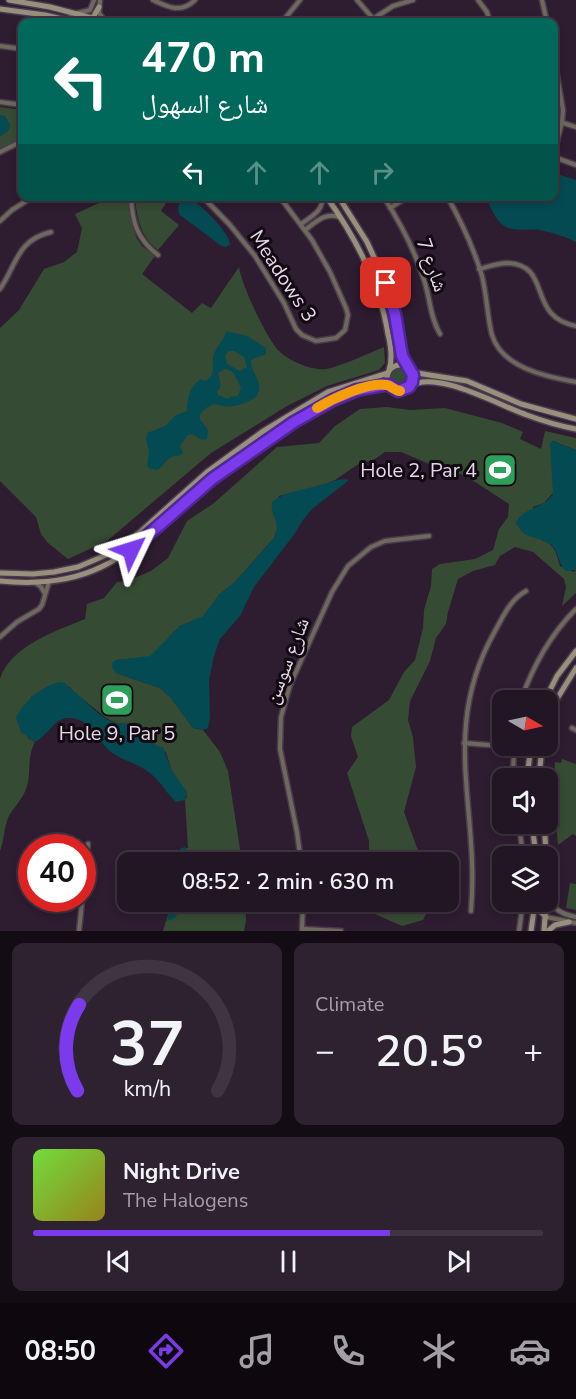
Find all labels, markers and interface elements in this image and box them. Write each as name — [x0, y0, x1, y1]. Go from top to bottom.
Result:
text: 470 m — [141, 30, 265, 87]
icon: left — [42, 42, 120, 120]
text: شارع السهول — [141, 86, 268, 123]
icon: left — [177, 156, 210, 189]
icon: ahead — [240, 156, 273, 189]
icon: ahead — [303, 156, 336, 189]
icon: right — [366, 156, 399, 189]
street label: Meadows 3 — [243, 225, 323, 327]
street label: شارع 7 — [410, 234, 454, 296]
pin — [360, 257, 411, 308]
icon: arrive — [369, 266, 402, 299]
sports icon: Hole 2, Par 4 — [482, 452, 518, 488]
place label: Hole 2, Par 4 — [360, 457, 477, 484]
position arrow — [99, 518, 163, 582]
street label: شارع سوسن — [258, 614, 316, 708]
sports icon: Hole 9, Par 5 — [99, 682, 135, 718]
north arrow — [492, 690, 558, 756]
map controls — [492, 690, 558, 912]
place label: Hole 9, Par 5 — [59, 720, 175, 747]
button: sound — [492, 768, 558, 834]
speed limit sign: 40 — [18, 834, 96, 912]
button: layers — [492, 846, 558, 912]
text: 08:52 · 2 min · 630 m — [182, 867, 394, 897]
text: Climate — [315, 991, 384, 1018]
text: 37 — [110, 1002, 184, 1087]
text: 20.5° — [375, 1021, 483, 1082]
text: − — [315, 1029, 335, 1074]
text: + — [523, 1029, 543, 1074]
text: km/h — [123, 1074, 171, 1104]
text: Night Drive — [123, 1157, 240, 1187]
text: The Halogens — [123, 1187, 248, 1214]
icon: previous — [102, 1245, 135, 1278]
icon: pause — [272, 1245, 305, 1278]
icon: next — [442, 1245, 475, 1278]
icon: directions — [145, 1330, 187, 1372]
icon: music — [236, 1330, 278, 1372]
icon: phone — [327, 1330, 369, 1372]
icon: climate — [418, 1330, 460, 1372]
icon: car — [509, 1330, 551, 1372]
text: 08:50 — [25, 1333, 96, 1370]

